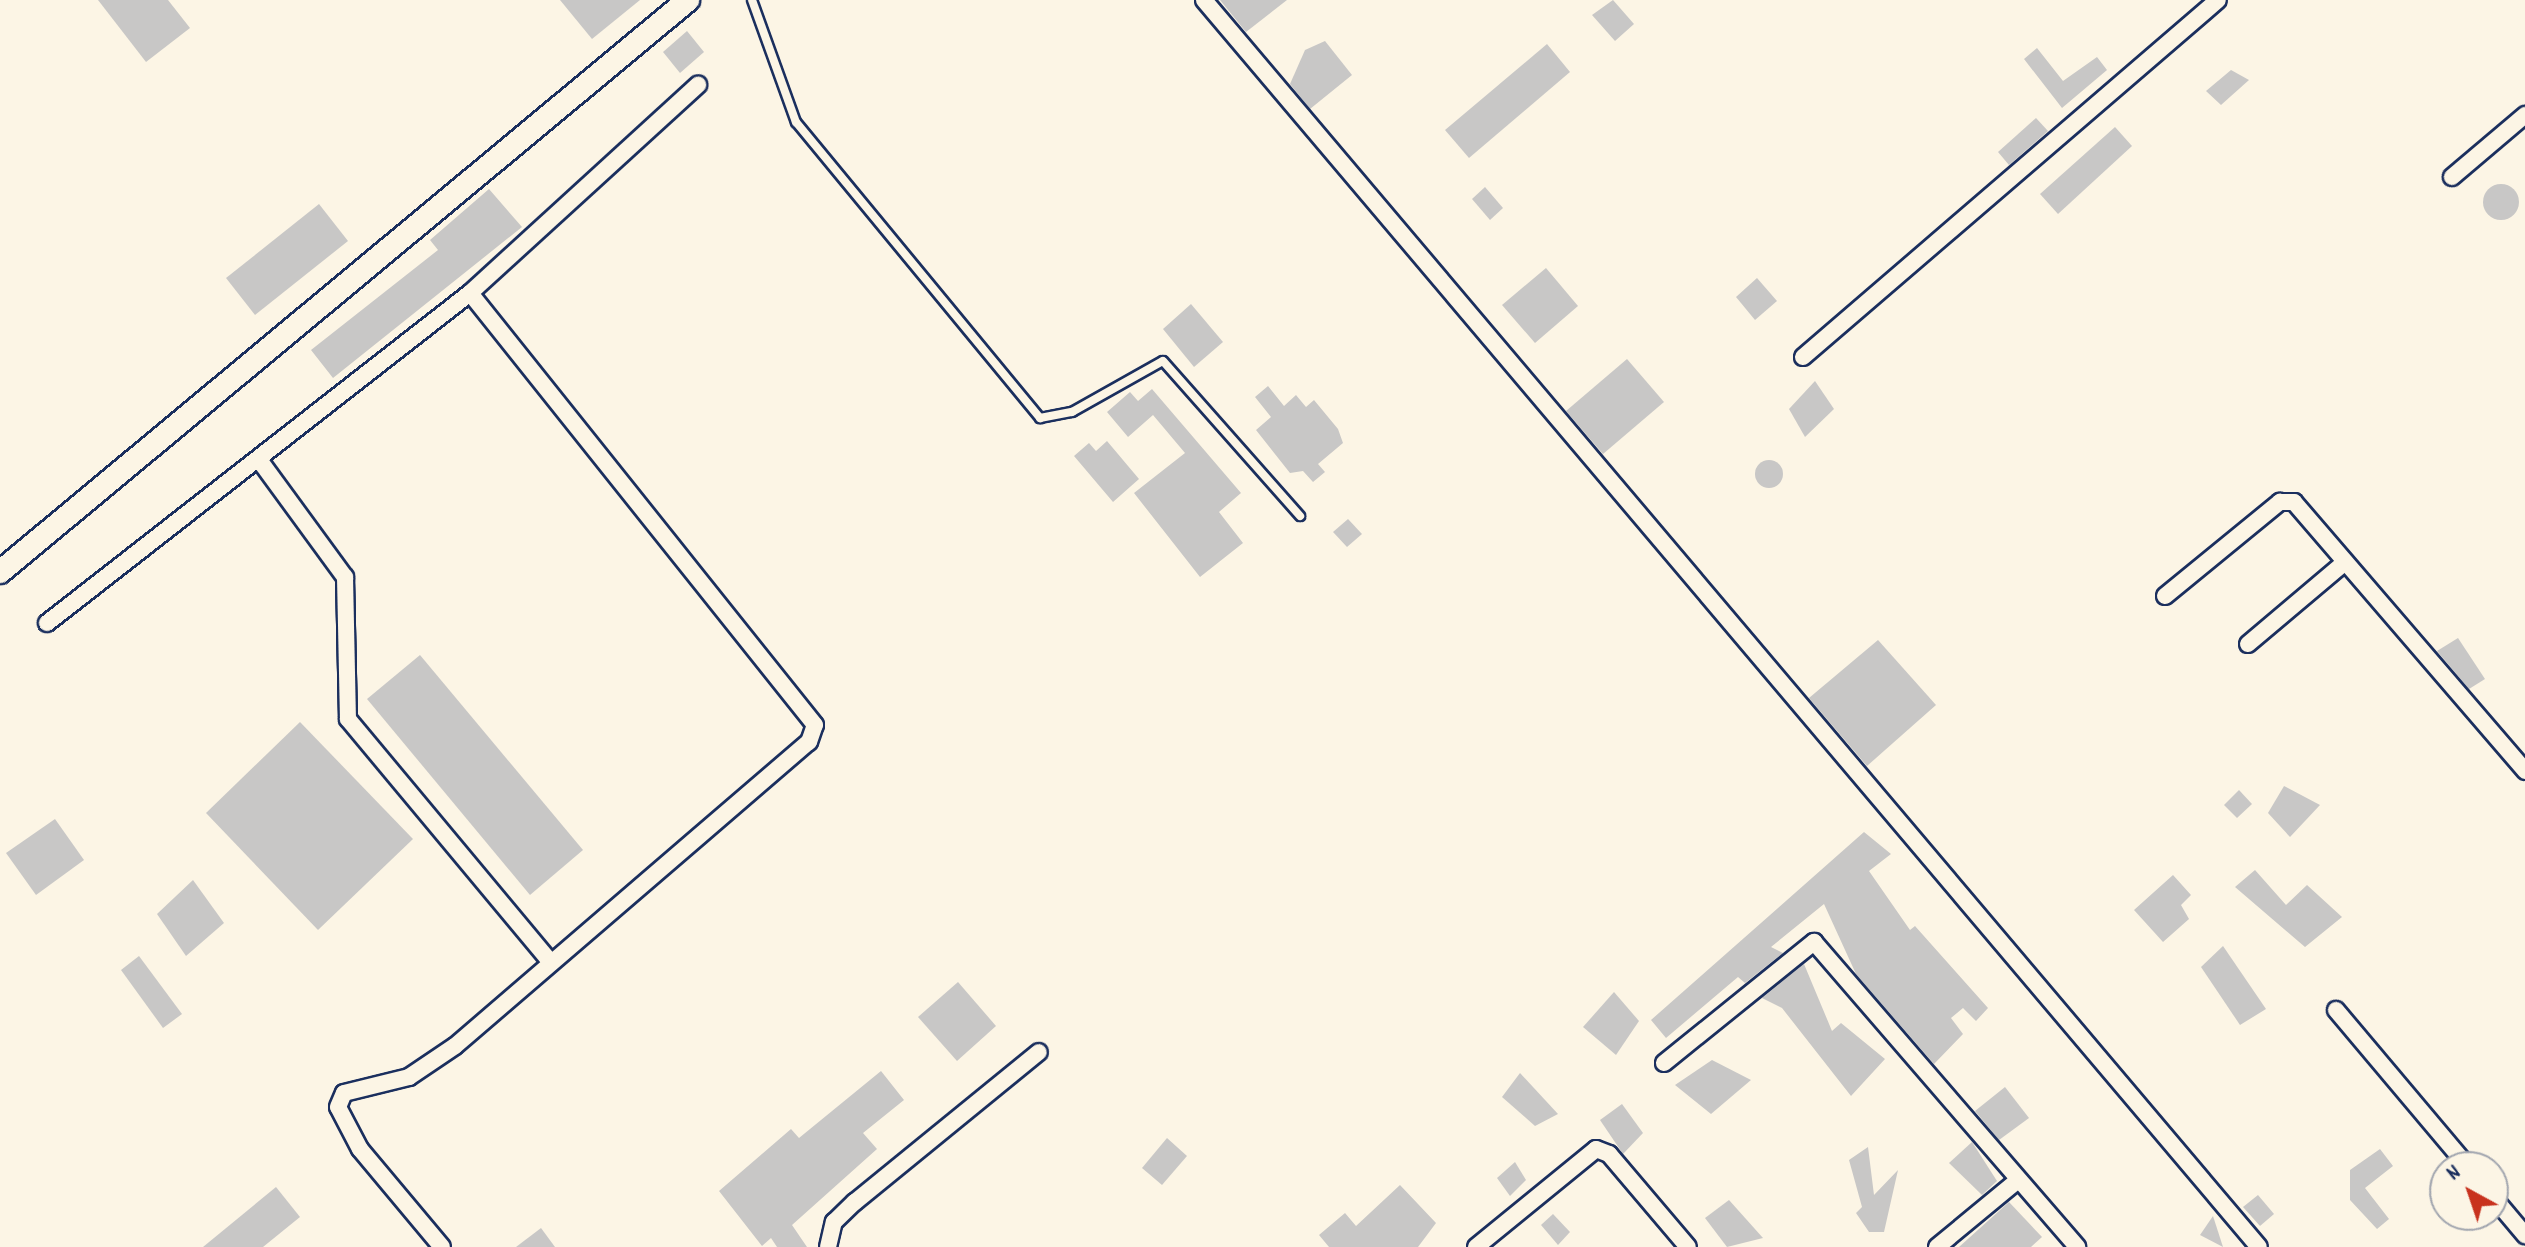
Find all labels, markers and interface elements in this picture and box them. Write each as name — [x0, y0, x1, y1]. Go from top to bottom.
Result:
north arrow — [2429, 1151, 2509, 1231]
text: N — [2440, 1158, 2469, 1189]

